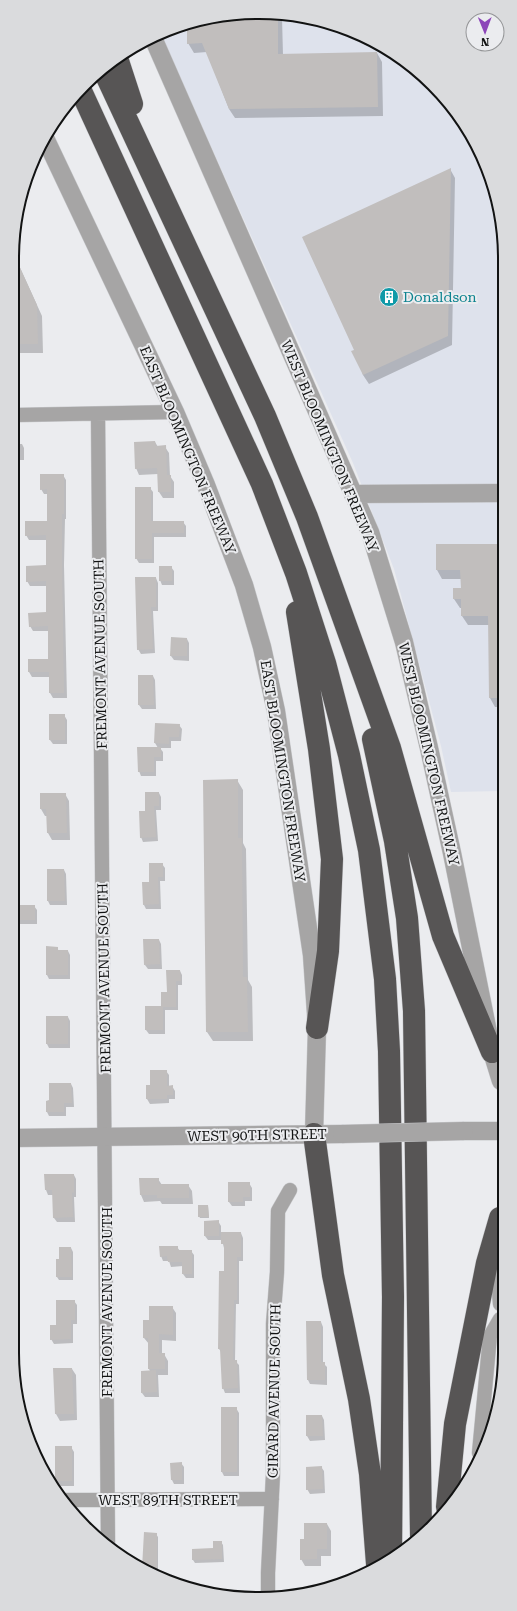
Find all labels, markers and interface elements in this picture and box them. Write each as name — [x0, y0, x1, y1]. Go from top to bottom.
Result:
north arrow — [465, 12, 505, 52]
text: N — [480, 35, 490, 48]
building icon: Donaldson — [378, 286, 400, 308]
place label: Donaldson — [403, 289, 477, 305]
street label: WEST BLOOMINGTON FREEWAY — [278, 338, 382, 555]
street label: EAST BLOOMINGTON FREEWAY — [137, 344, 239, 557]
street label: FREMONT AVENUE SOUTH — [90, 558, 110, 749]
street label: WEST BLOOMINGTON FREEWAY — [395, 641, 463, 868]
street label: EAST BLOOMINGTON FREEWAY — [258, 659, 309, 884]
street label: FREMONT AVENUE SOUTH — [94, 882, 114, 1073]
street label: WEST 90TH STREET — [187, 1126, 327, 1144]
street label: FREMONT AVENUE SOUTH — [99, 1206, 115, 1397]
street label: GIRARD AVENUE SOUTH — [264, 1303, 284, 1478]
street label: WEST 89TH STREET — [98, 1492, 238, 1508]

